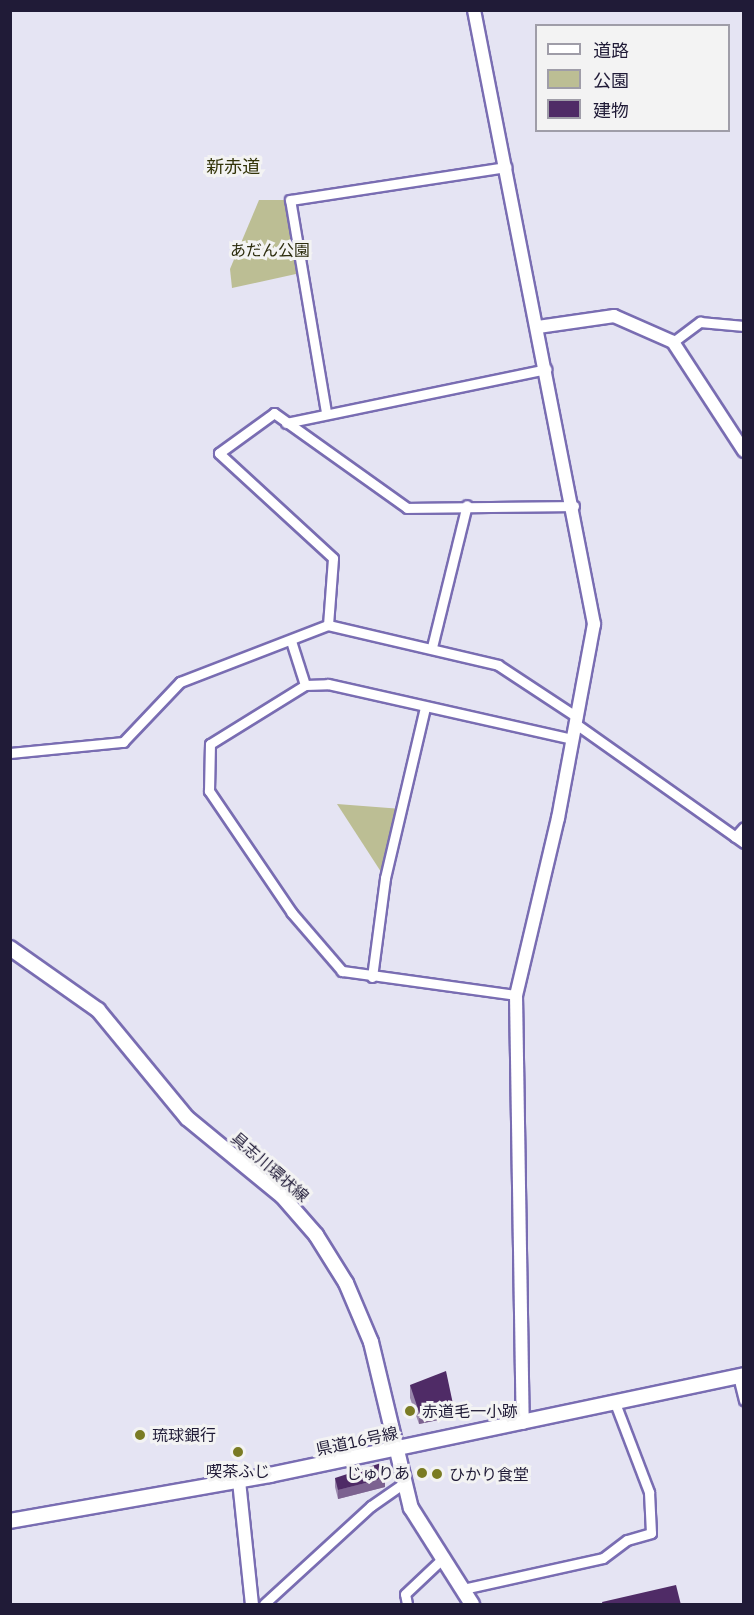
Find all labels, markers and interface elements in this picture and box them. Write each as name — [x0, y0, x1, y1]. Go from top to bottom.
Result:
legend — [535, 24, 730, 132]
text: 道路 — [593, 39, 629, 62]
text: 公園 — [593, 69, 629, 92]
text: 建物 — [593, 99, 629, 122]
district label: 新赤道 — [206, 156, 260, 178]
park label: あだん公園 — [230, 240, 310, 260]
street label: 具志川環状線 — [227, 1128, 313, 1206]
place label: 赤道毛一小跡 — [422, 1401, 518, 1421]
marker: 赤道毛一小跡 — [403, 1404, 417, 1418]
street label: 県道16号線 — [314, 1423, 400, 1459]
place label: 琉球銀行 — [152, 1425, 216, 1445]
marker: 琉球銀行 — [133, 1428, 147, 1442]
marker: 喫茶ふじ — [231, 1445, 245, 1459]
place label: 喫茶ふじ — [206, 1461, 270, 1481]
place label: じゅりあ — [346, 1463, 410, 1483]
place label: ひかり食堂 — [449, 1464, 529, 1484]
marker: じゅりあ — [415, 1466, 429, 1480]
marker: ひかり食堂 — [430, 1467, 444, 1481]

